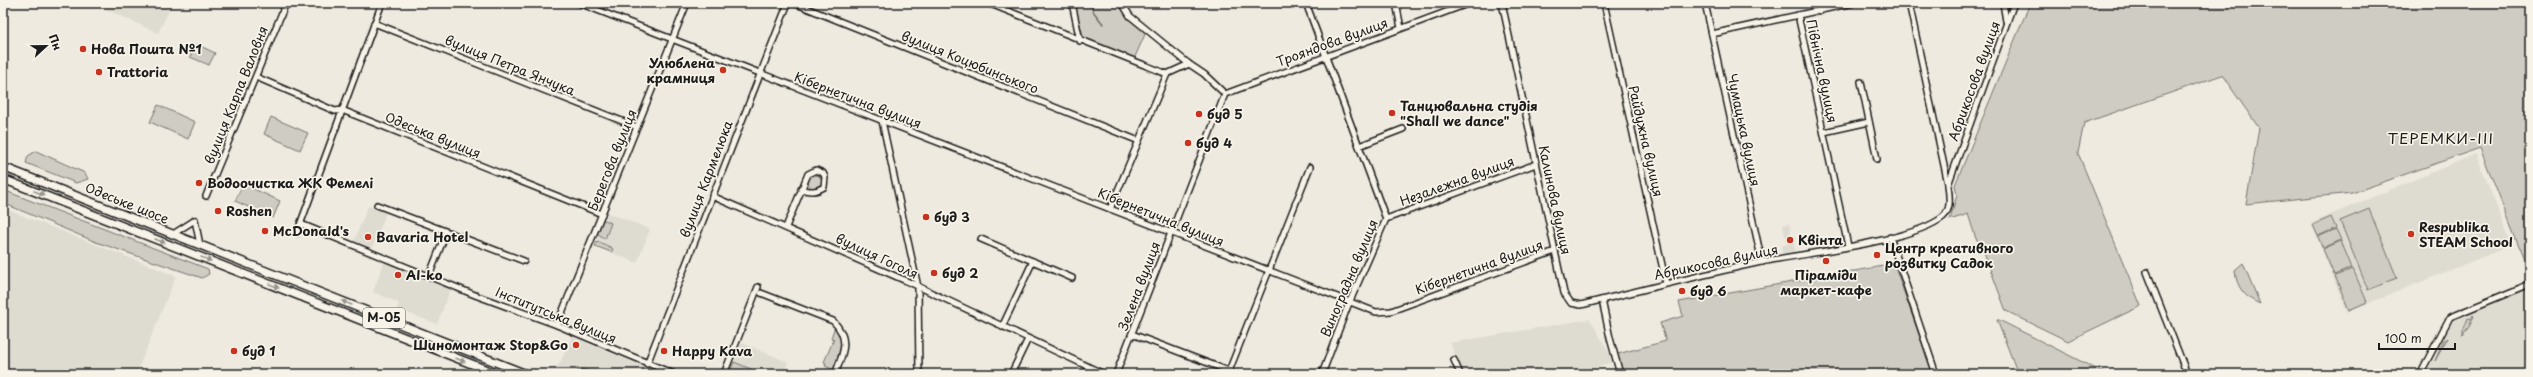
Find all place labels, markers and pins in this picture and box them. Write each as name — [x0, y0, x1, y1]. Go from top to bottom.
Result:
place label: Нова Пошта №1 — [91, 39, 202, 58]
marker: Нова Пошта №1 — [78, 44, 88, 54]
place label: Улюблена крамниця — [646, 53, 715, 87]
place label: Trattoria — [107, 62, 168, 81]
marker: Улюблена крамниця — [718, 65, 728, 75]
marker: Trattoria — [94, 67, 104, 77]
place label: Танцювальна студія "Shall we dance" — [1400, 96, 1538, 130]
place label: буд 5 — [1207, 104, 1243, 123]
marker: Танцювальна студія "Shall we dance" — [1387, 108, 1397, 118]
marker: буд 5 — [1194, 109, 1204, 119]
place label: буд 4 — [1196, 133, 1232, 152]
marker: буд 4 — [1183, 138, 1193, 148]
place label: Водоочистка ЖК Фемелі — [207, 173, 374, 192]
marker: Водоочистка ЖК Фемелі — [194, 178, 204, 188]
place label: Roshen — [226, 201, 272, 220]
marker: Roshen — [213, 206, 223, 216]
place label: буд 3 — [934, 207, 970, 226]
marker: буд 3 — [921, 212, 931, 222]
place label: Respublika STEAM School — [2419, 217, 2513, 251]
place label: McDonald's — [273, 221, 349, 240]
marker: McDonald's — [260, 226, 270, 236]
place label: Bavaria Hotel — [376, 227, 469, 246]
marker: Respublika STEAM School — [2406, 229, 2416, 239]
place label: Квінта — [1798, 230, 1843, 249]
marker: Bavaria Hotel — [363, 232, 373, 242]
marker: Квінта — [1785, 235, 1795, 245]
place label: Центр креативного розвитку Садок — [1885, 238, 2013, 272]
marker: Центр креативного розвитку Садок — [1872, 250, 1882, 260]
marker: Піраміди маркет-кафе — [1821, 256, 1831, 266]
place label: буд 2 — [942, 263, 978, 282]
place label: Al-ko — [406, 265, 443, 284]
place label: Піраміди маркет-кафе — [1780, 265, 1872, 299]
marker: буд 2 — [929, 268, 939, 278]
marker: Al-ko — [393, 270, 403, 280]
place label: буд 6 — [1690, 281, 1726, 300]
marker: буд 6 — [1677, 286, 1687, 296]
place label: Шиномонтаж Stop&Go — [413, 335, 568, 354]
marker: Шиномонтаж Stop&Go — [571, 340, 581, 350]
place label: буд 1 — [242, 341, 276, 360]
place label: Happy Kava — [672, 341, 752, 360]
marker: буд 1 — [229, 346, 239, 356]
marker: Happy Kava — [659, 346, 669, 356]

